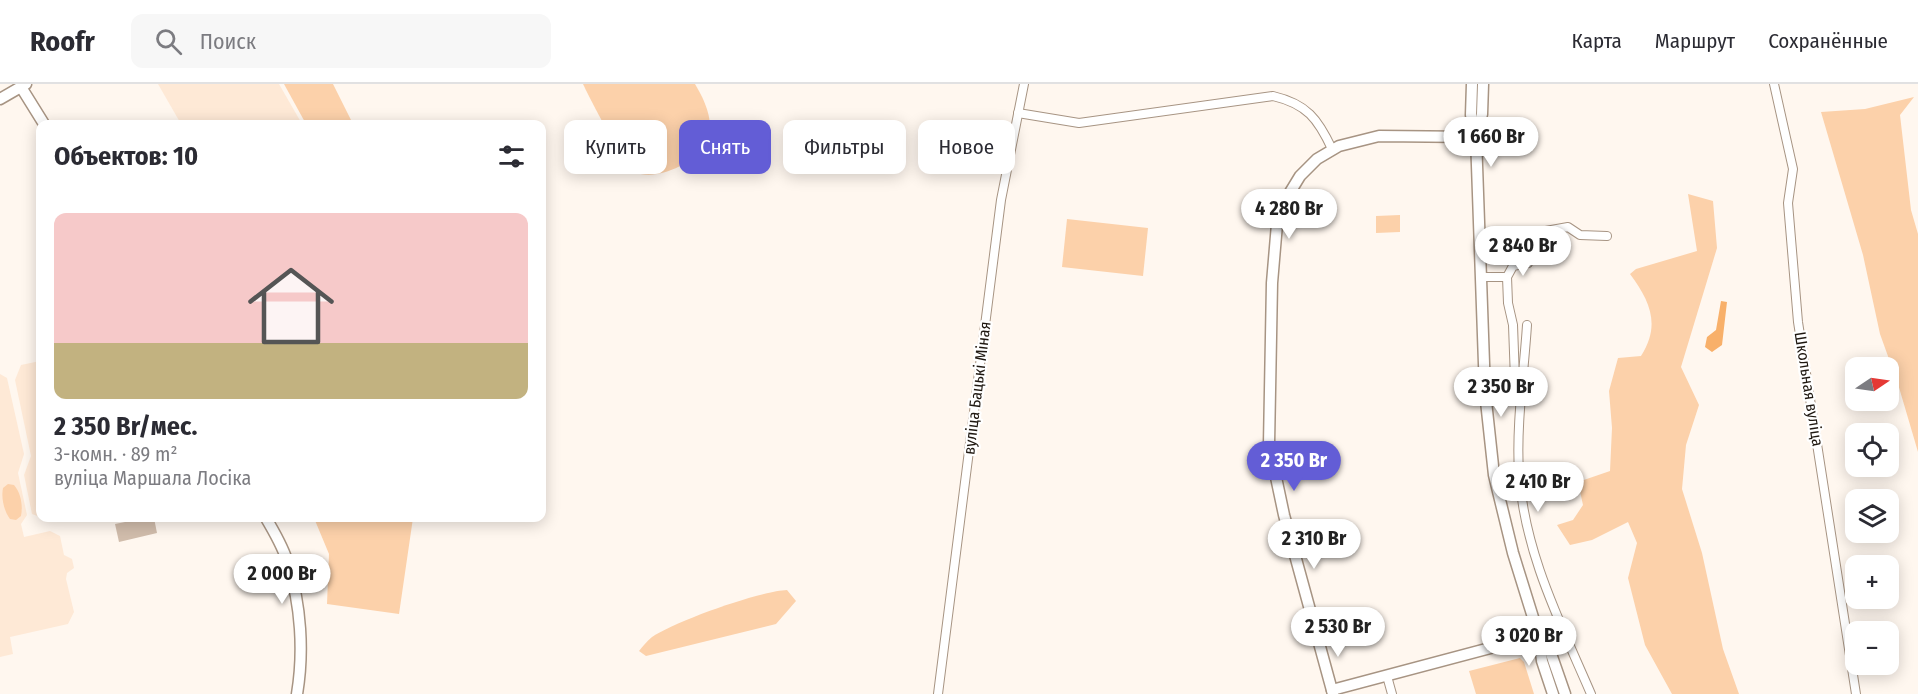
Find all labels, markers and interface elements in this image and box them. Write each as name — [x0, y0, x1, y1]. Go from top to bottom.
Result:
search box — [131, 14, 551, 68]
text: Roofr — [30, 25, 95, 58]
icon: search — [152, 25, 185, 58]
text: Поиск — [200, 28, 256, 55]
text: Карта — [1572, 28, 1622, 54]
text: Маршрут — [1655, 28, 1735, 54]
text: Сохранённые — [1768, 28, 1888, 54]
pin: 1 660 Br — [1429, 117, 1553, 168]
chip: Купить — [564, 120, 667, 174]
chip: Снять — [679, 120, 771, 174]
chip: Фильтры — [783, 120, 906, 174]
chip: Новое — [918, 120, 1015, 174]
text: 1 660 Br — [1457, 124, 1525, 148]
icon: filters — [495, 140, 528, 173]
text: Объектов: 10 — [54, 141, 198, 172]
pin: 4 280 Br — [1227, 189, 1351, 240]
text: 4 280 Br — [1255, 196, 1323, 220]
pin: 2 840 Br — [1461, 226, 1585, 277]
text: 2 840 Br — [1489, 233, 1557, 257]
icon: home — [237, 252, 345, 360]
street label: вуліца Бацькі Міная — [959, 320, 995, 456]
street label: Школьная вуліца — [1791, 330, 1827, 448]
north arrow — [1845, 357, 1899, 411]
map controls — [1845, 357, 1899, 675]
pin: 2 350 Br — [1439, 367, 1563, 418]
text: 2 350 Br — [1468, 374, 1534, 398]
text: 2 350 Br/мес. — [54, 411, 197, 442]
button: locate — [1845, 423, 1899, 477]
pin: 2 350 Br — [1232, 441, 1356, 492]
text: 3-комн. · 89 m² — [54, 442, 177, 466]
text: 2 350 Br — [1261, 448, 1327, 472]
pin: 2 410 Br — [1476, 462, 1600, 513]
text: вуліца Маршала Лосіка — [54, 466, 251, 490]
text: 2 410 Br — [1506, 469, 1570, 493]
button: layers — [1845, 489, 1899, 543]
pin: 2 310 Br — [1252, 519, 1376, 570]
text: 2 310 Br — [1282, 526, 1346, 550]
pin: 2 000 Br — [220, 554, 344, 605]
button: + — [1845, 555, 1899, 609]
text: 2 000 Br — [248, 561, 316, 585]
pin: 2 530 Br — [1276, 607, 1400, 658]
text: 2 530 Br — [1305, 614, 1371, 638]
pin: 3 020 Br — [1467, 616, 1591, 667]
button: − — [1845, 621, 1899, 675]
text: 3 020 Br — [1495, 623, 1563, 647]

